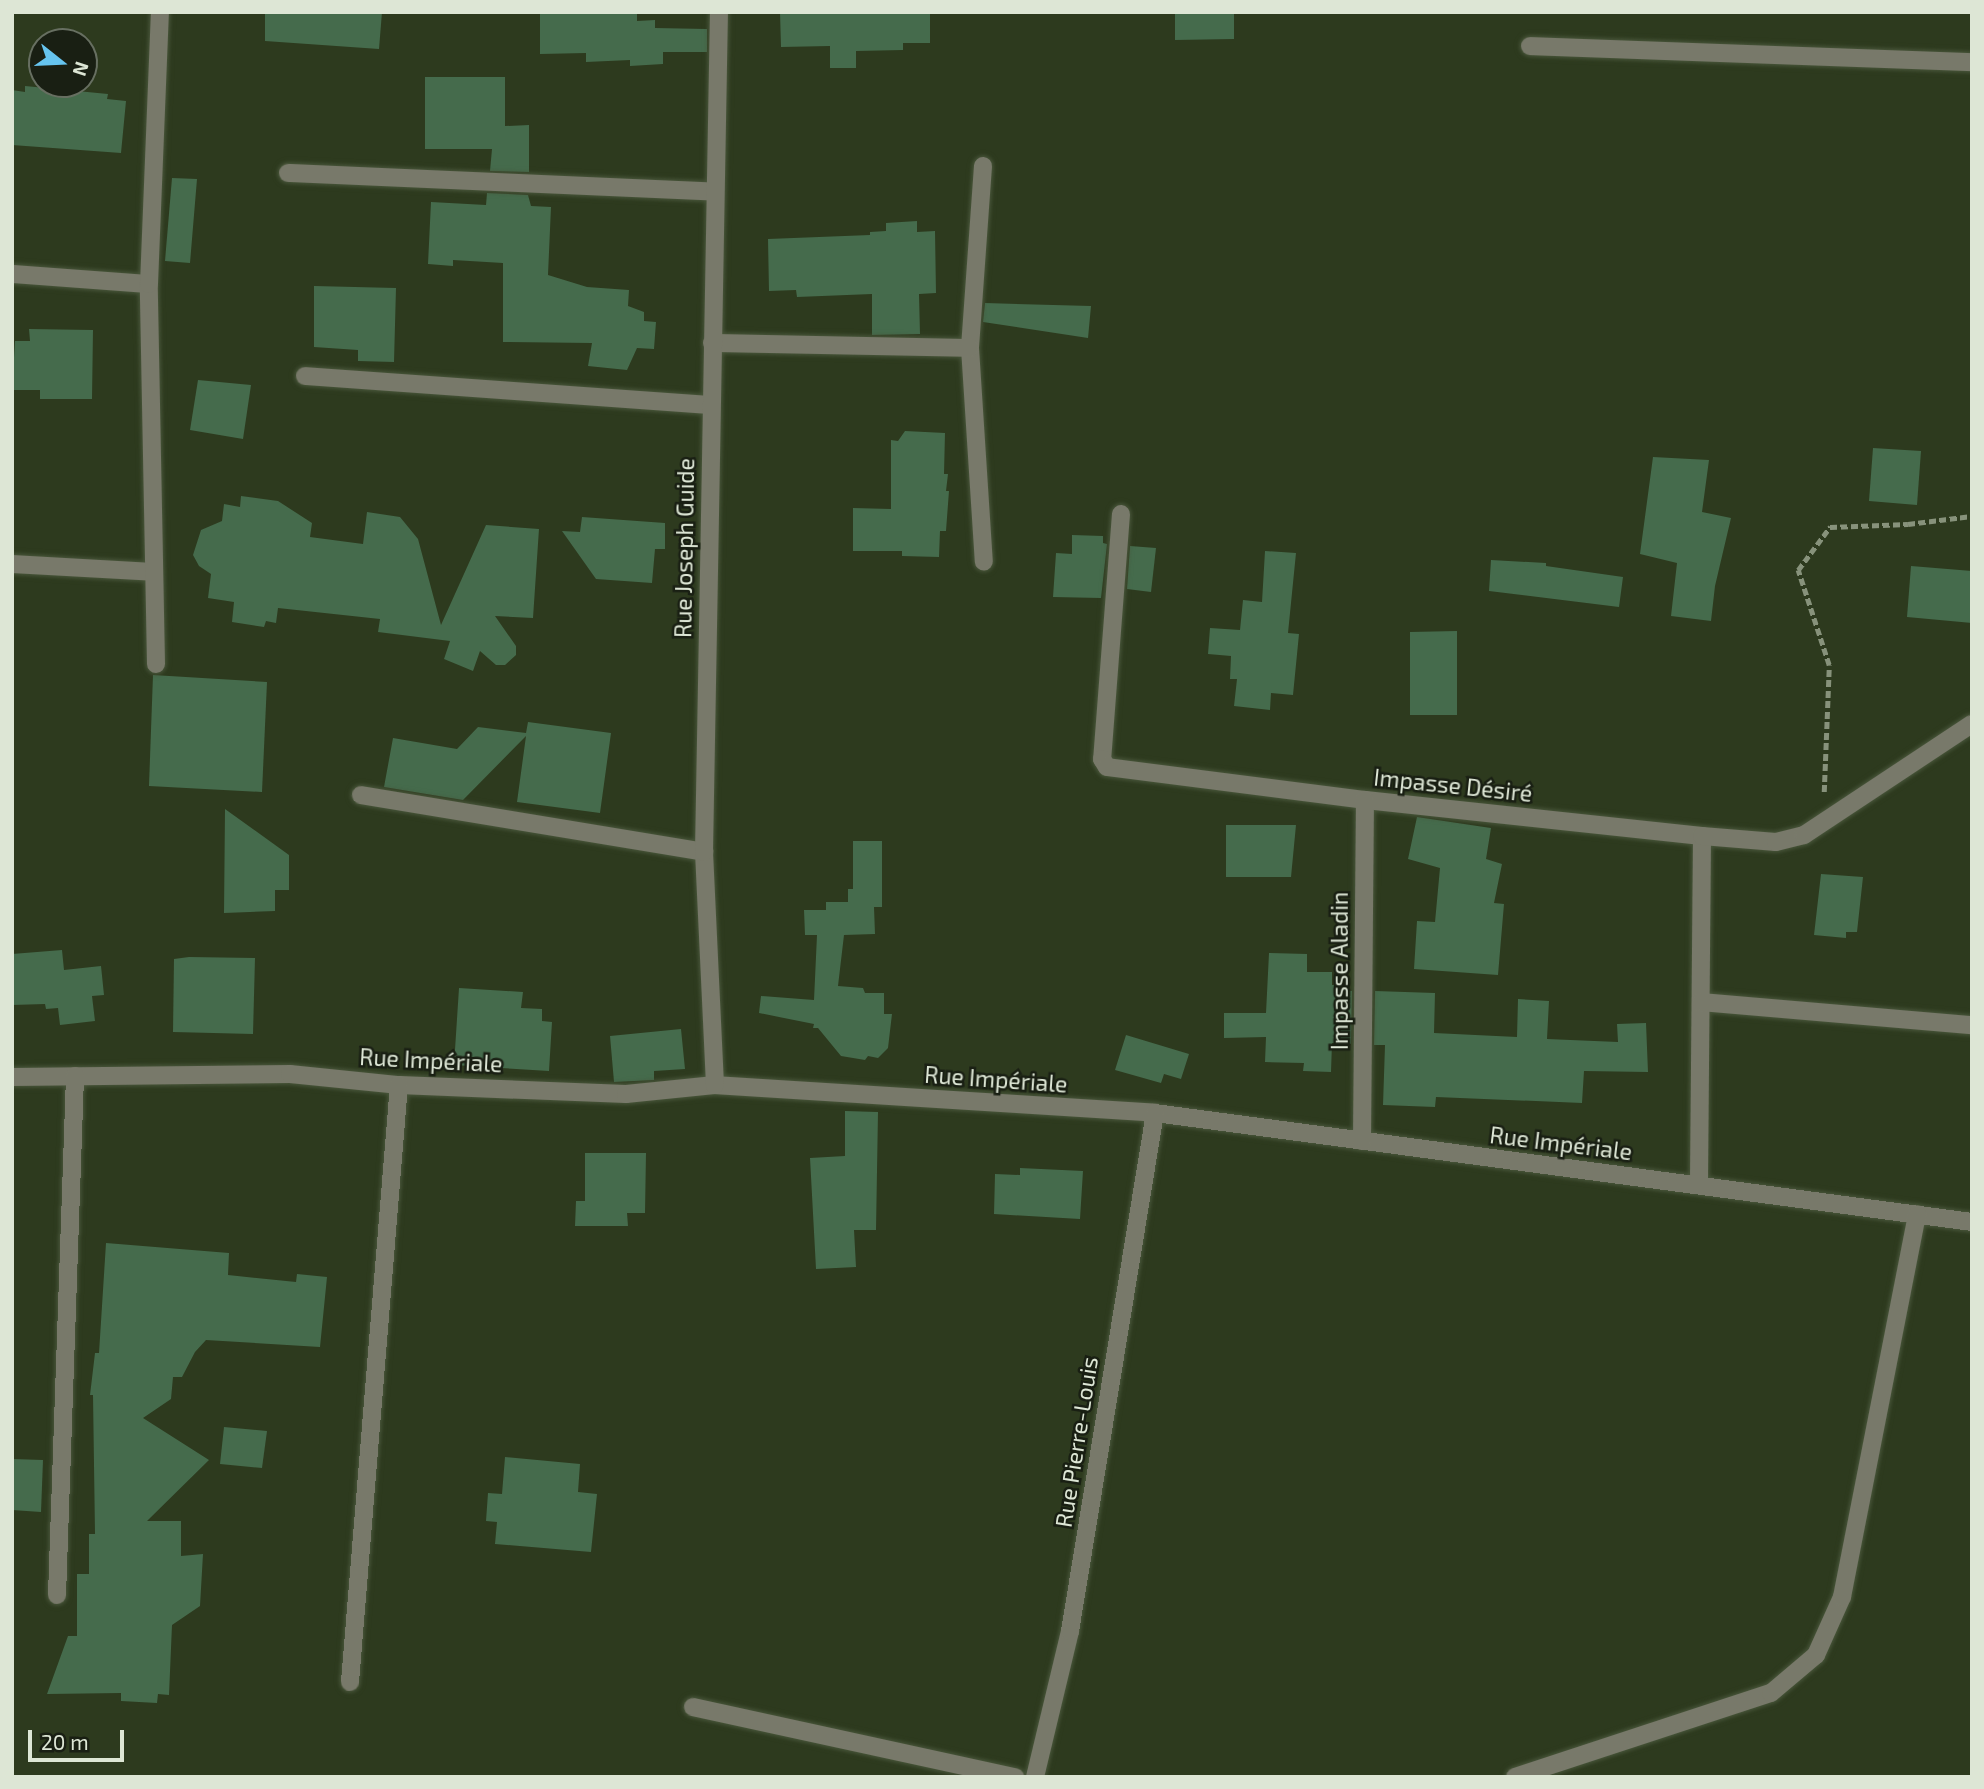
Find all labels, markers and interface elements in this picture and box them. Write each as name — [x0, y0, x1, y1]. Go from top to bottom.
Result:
north arrow — [28, 28, 98, 98]
text: N — [68, 59, 95, 79]
street label: Rue Joseph Guide — [669, 458, 699, 638]
street label: Impasse Désiré — [1372, 763, 1534, 807]
street label: Impasse Aladin — [1325, 892, 1353, 1050]
street label: Rue Impériale — [359, 1042, 503, 1078]
street label: Rue Impériale — [924, 1060, 1068, 1098]
street label: Rue Impériale — [1488, 1121, 1634, 1165]
street label: Rue Pierre-Louis — [1049, 1355, 1103, 1529]
scale bar — [32, 1716, 128, 1760]
text: 20 m — [41, 1729, 89, 1754]

